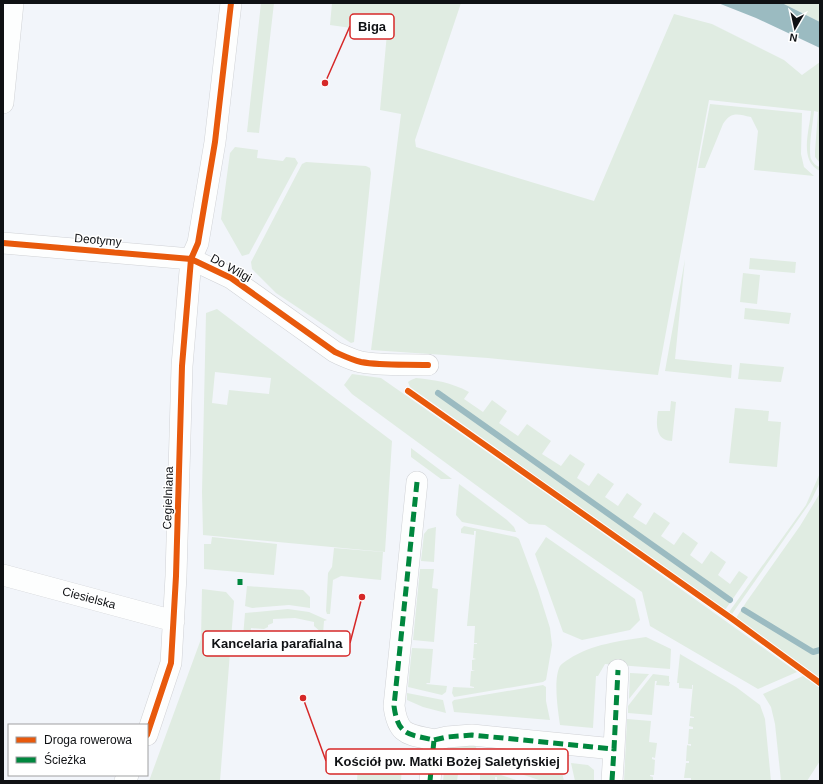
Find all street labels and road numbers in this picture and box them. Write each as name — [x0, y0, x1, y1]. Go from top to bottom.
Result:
street label: Deotymy — [74, 231, 122, 249]
street label: Do Wilgi — [208, 251, 254, 285]
street label: Cegielniana — [160, 466, 176, 530]
street label: Ciesielska — [61, 584, 118, 612]

